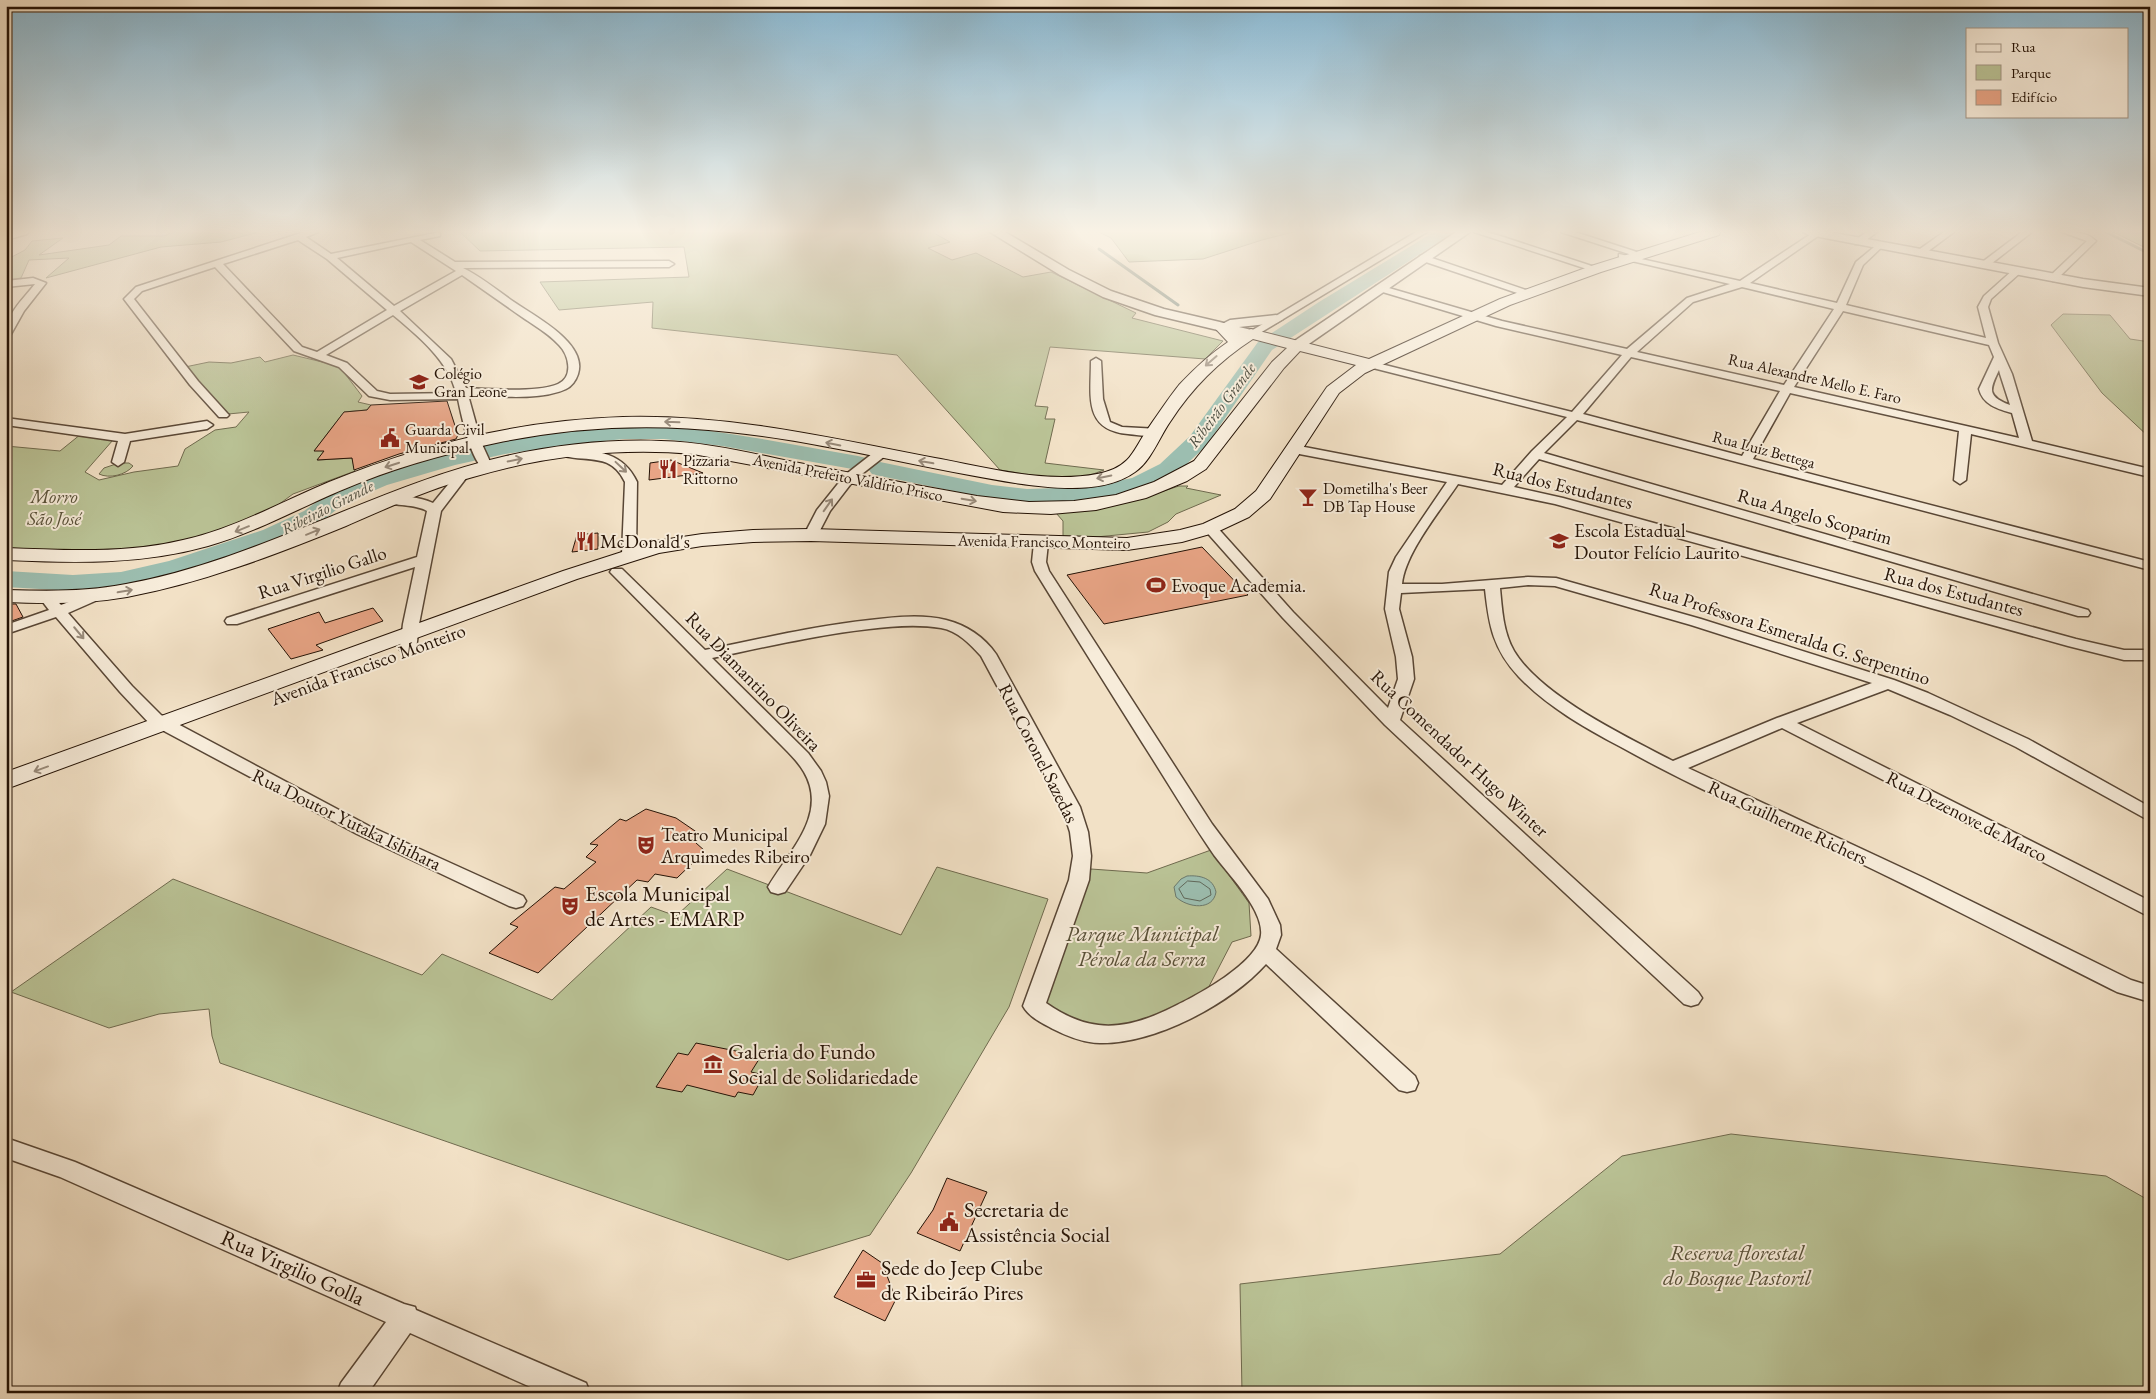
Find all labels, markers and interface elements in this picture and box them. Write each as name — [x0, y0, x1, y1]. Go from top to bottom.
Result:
legend — [1966, 28, 2128, 118]
text: Rua — [2011, 37, 2036, 56]
text: Parque — [2011, 63, 2051, 82]
text: Edifício — [2011, 87, 2057, 106]
street label: Rua Alexandre Mello E. Faro — [1726, 348, 1904, 409]
one-way arrow — [1204, 355, 1217, 367]
water label: Ribeirão Grande — [1183, 358, 1261, 452]
place label: Colégio Gran Leone — [434, 363, 507, 402]
school or university icon: Colégio Gran Leone — [408, 371, 430, 393]
one-way arrow — [664, 417, 680, 427]
place label: Guarda Civil Municipal — [405, 419, 485, 458]
street label: Rua Luiz Bettega — [1710, 426, 1818, 473]
public building icon: Guarda Civil Municipal — [379, 427, 401, 449]
one-way arrow — [825, 439, 841, 448]
street label: Avenida Prefeito Valdírio Prisco — [750, 449, 945, 506]
place label: Pizzaria Rittorno — [683, 450, 738, 489]
one-way arrow — [507, 455, 523, 465]
one-way arrow — [918, 456, 934, 466]
street label: Rua dos Estudantes — [1490, 456, 1636, 515]
restaurant icon: Pizzaria Rittorno — [657, 458, 679, 480]
one-way arrow — [384, 461, 400, 471]
one-way arrow — [614, 461, 627, 473]
one-way arrow — [1096, 473, 1112, 482]
water label: Ribeirão Grande — [277, 475, 377, 540]
place label: Dometilha's Beer DB Tap House — [1323, 478, 1428, 517]
street label: Rua Angelo Scoparim — [1735, 482, 1895, 551]
park label: Morro São José — [26, 484, 82, 531]
bar icon: Dometilha's Beer DB Tap House — [1297, 486, 1319, 508]
one-way arrow — [961, 495, 977, 505]
one-way arrow — [823, 499, 833, 513]
place label: Escola Estadual Doutor Felício Laurito — [1574, 518, 1740, 565]
one-way arrow — [235, 524, 250, 534]
one-way arrow — [305, 527, 320, 536]
place label: McDonald's — [600, 529, 690, 554]
street label: Avenida Francisco Monteiro — [956, 529, 1131, 554]
restaurant icon: McDonald's — [574, 530, 596, 552]
school or university icon: Escola Estadual Doutor Felício Laurito — [1548, 530, 1570, 552]
street label: Rua Virgilio Gallo — [255, 540, 390, 605]
street label: Rua dos Estudantes — [1881, 561, 2026, 622]
place label: Evoque Academia. — [1171, 573, 1306, 598]
sports icon: Evoque Academia. — [1145, 574, 1167, 596]
street label: Rua Professora Esmeralda G. Serpentino — [1646, 576, 1934, 691]
one-way arrow — [116, 585, 132, 595]
street label: Rua Diamantino Oliveira — [680, 606, 827, 757]
street label: Avenida Francisco Monteiro — [266, 618, 469, 712]
one-way arrow — [73, 627, 85, 640]
street label: Rua Comendador Hugo Winter — [1365, 664, 1554, 843]
street label: Rua Coronel Sazedas — [993, 679, 1084, 827]
street label: Rua Doutor Yutaka Ishihara — [248, 763, 446, 876]
one-way arrow — [33, 765, 49, 774]
street label: Rua Dezenove de Marco — [1882, 765, 2052, 868]
street label: Rua Guilherme Richers — [1704, 775, 1872, 870]
place label: Teatro Municipal Arquimedes Ribeiro — [660, 822, 810, 869]
theatre icon: Teatro Municipal Arquimedes Ribeiro — [635, 834, 657, 856]
place label: Escola Municipal de Artes - EMARP — [585, 879, 744, 933]
theatre icon: Escola Municipal de Artes - EMARP — [559, 895, 581, 917]
park label: Parque Municipal Pérola da Serra — [1066, 919, 1219, 973]
place label: Galeria do Fundo Social de Solidariedade — [728, 1037, 919, 1091]
museum icon: Galeria do Fundo Social de Solidariedade — [702, 1053, 724, 1075]
place label: Secretaria de Assistência Social — [963, 1195, 1110, 1249]
public building icon: Secretaria de Assistência Social — [938, 1211, 960, 1233]
street label: Rua Virgilio Golla — [216, 1223, 369, 1312]
park label: Reserva florestal do Bosque Pastoril — [1663, 1238, 1812, 1292]
place label: Sede do Jeep Clube de Ribeirão Pires — [881, 1253, 1043, 1307]
office icon: Sede do Jeep Clube de Ribeirão Pires — [855, 1269, 877, 1291]

